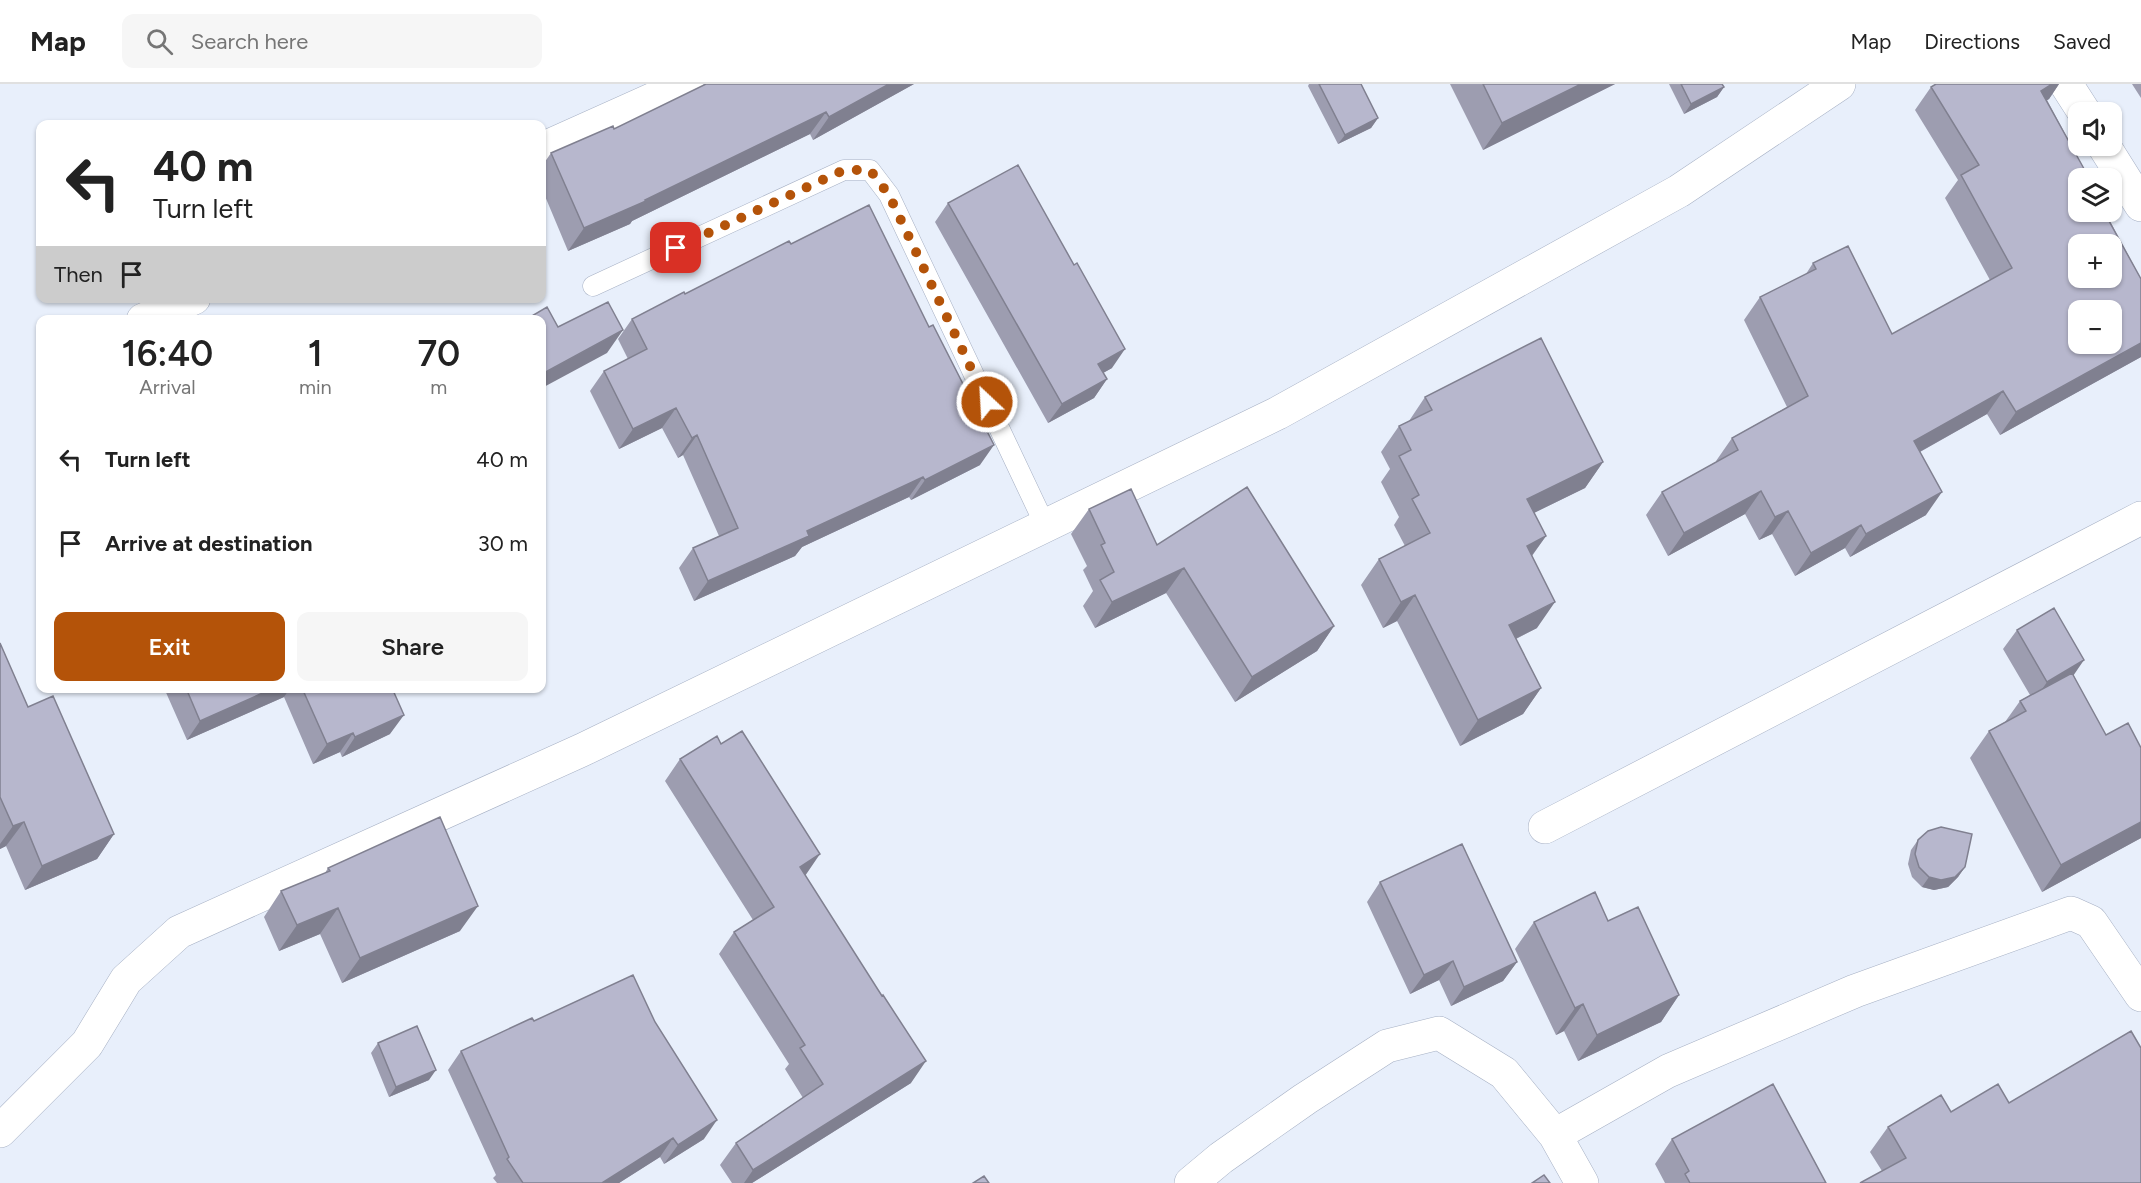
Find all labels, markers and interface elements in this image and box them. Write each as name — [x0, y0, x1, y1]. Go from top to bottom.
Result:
search box — [122, 14, 542, 68]
text: Map — [30, 24, 86, 58]
icon: search — [143, 25, 176, 58]
text: Search here — [191, 28, 308, 55]
text: Map — [1850, 29, 1891, 54]
text: Directions — [1924, 29, 2020, 54]
text: Saved — [2053, 29, 2111, 54]
map controls — [2068, 102, 2122, 354]
button: sound — [2068, 102, 2122, 156]
text: 40 m — [153, 141, 253, 192]
icon: left — [54, 144, 132, 222]
button: layers — [2068, 168, 2122, 222]
text: Turn left — [153, 192, 253, 225]
pin — [650, 222, 701, 273]
icon: arrive — [659, 231, 692, 264]
button: + — [2068, 234, 2122, 288]
icon: arrive — [115, 258, 148, 291]
text: Then — [54, 261, 103, 288]
button: − — [2068, 300, 2122, 354]
text: 16:40 — [122, 332, 213, 375]
text: 1 — [308, 332, 323, 375]
text: 70 — [417, 332, 460, 375]
position arrow — [955, 370, 1019, 434]
text: Arrival — [139, 375, 196, 399]
text: min — [299, 375, 332, 399]
text: m — [430, 375, 447, 399]
icon: left — [54, 443, 87, 476]
text: Turn left — [105, 446, 191, 473]
text: 40 m — [476, 446, 528, 473]
icon: arrive — [54, 527, 87, 560]
text: Arrive at destination — [105, 530, 313, 557]
text: 30 m — [478, 530, 528, 557]
button: Exit — [54, 612, 285, 681]
button: Share — [297, 612, 528, 681]

